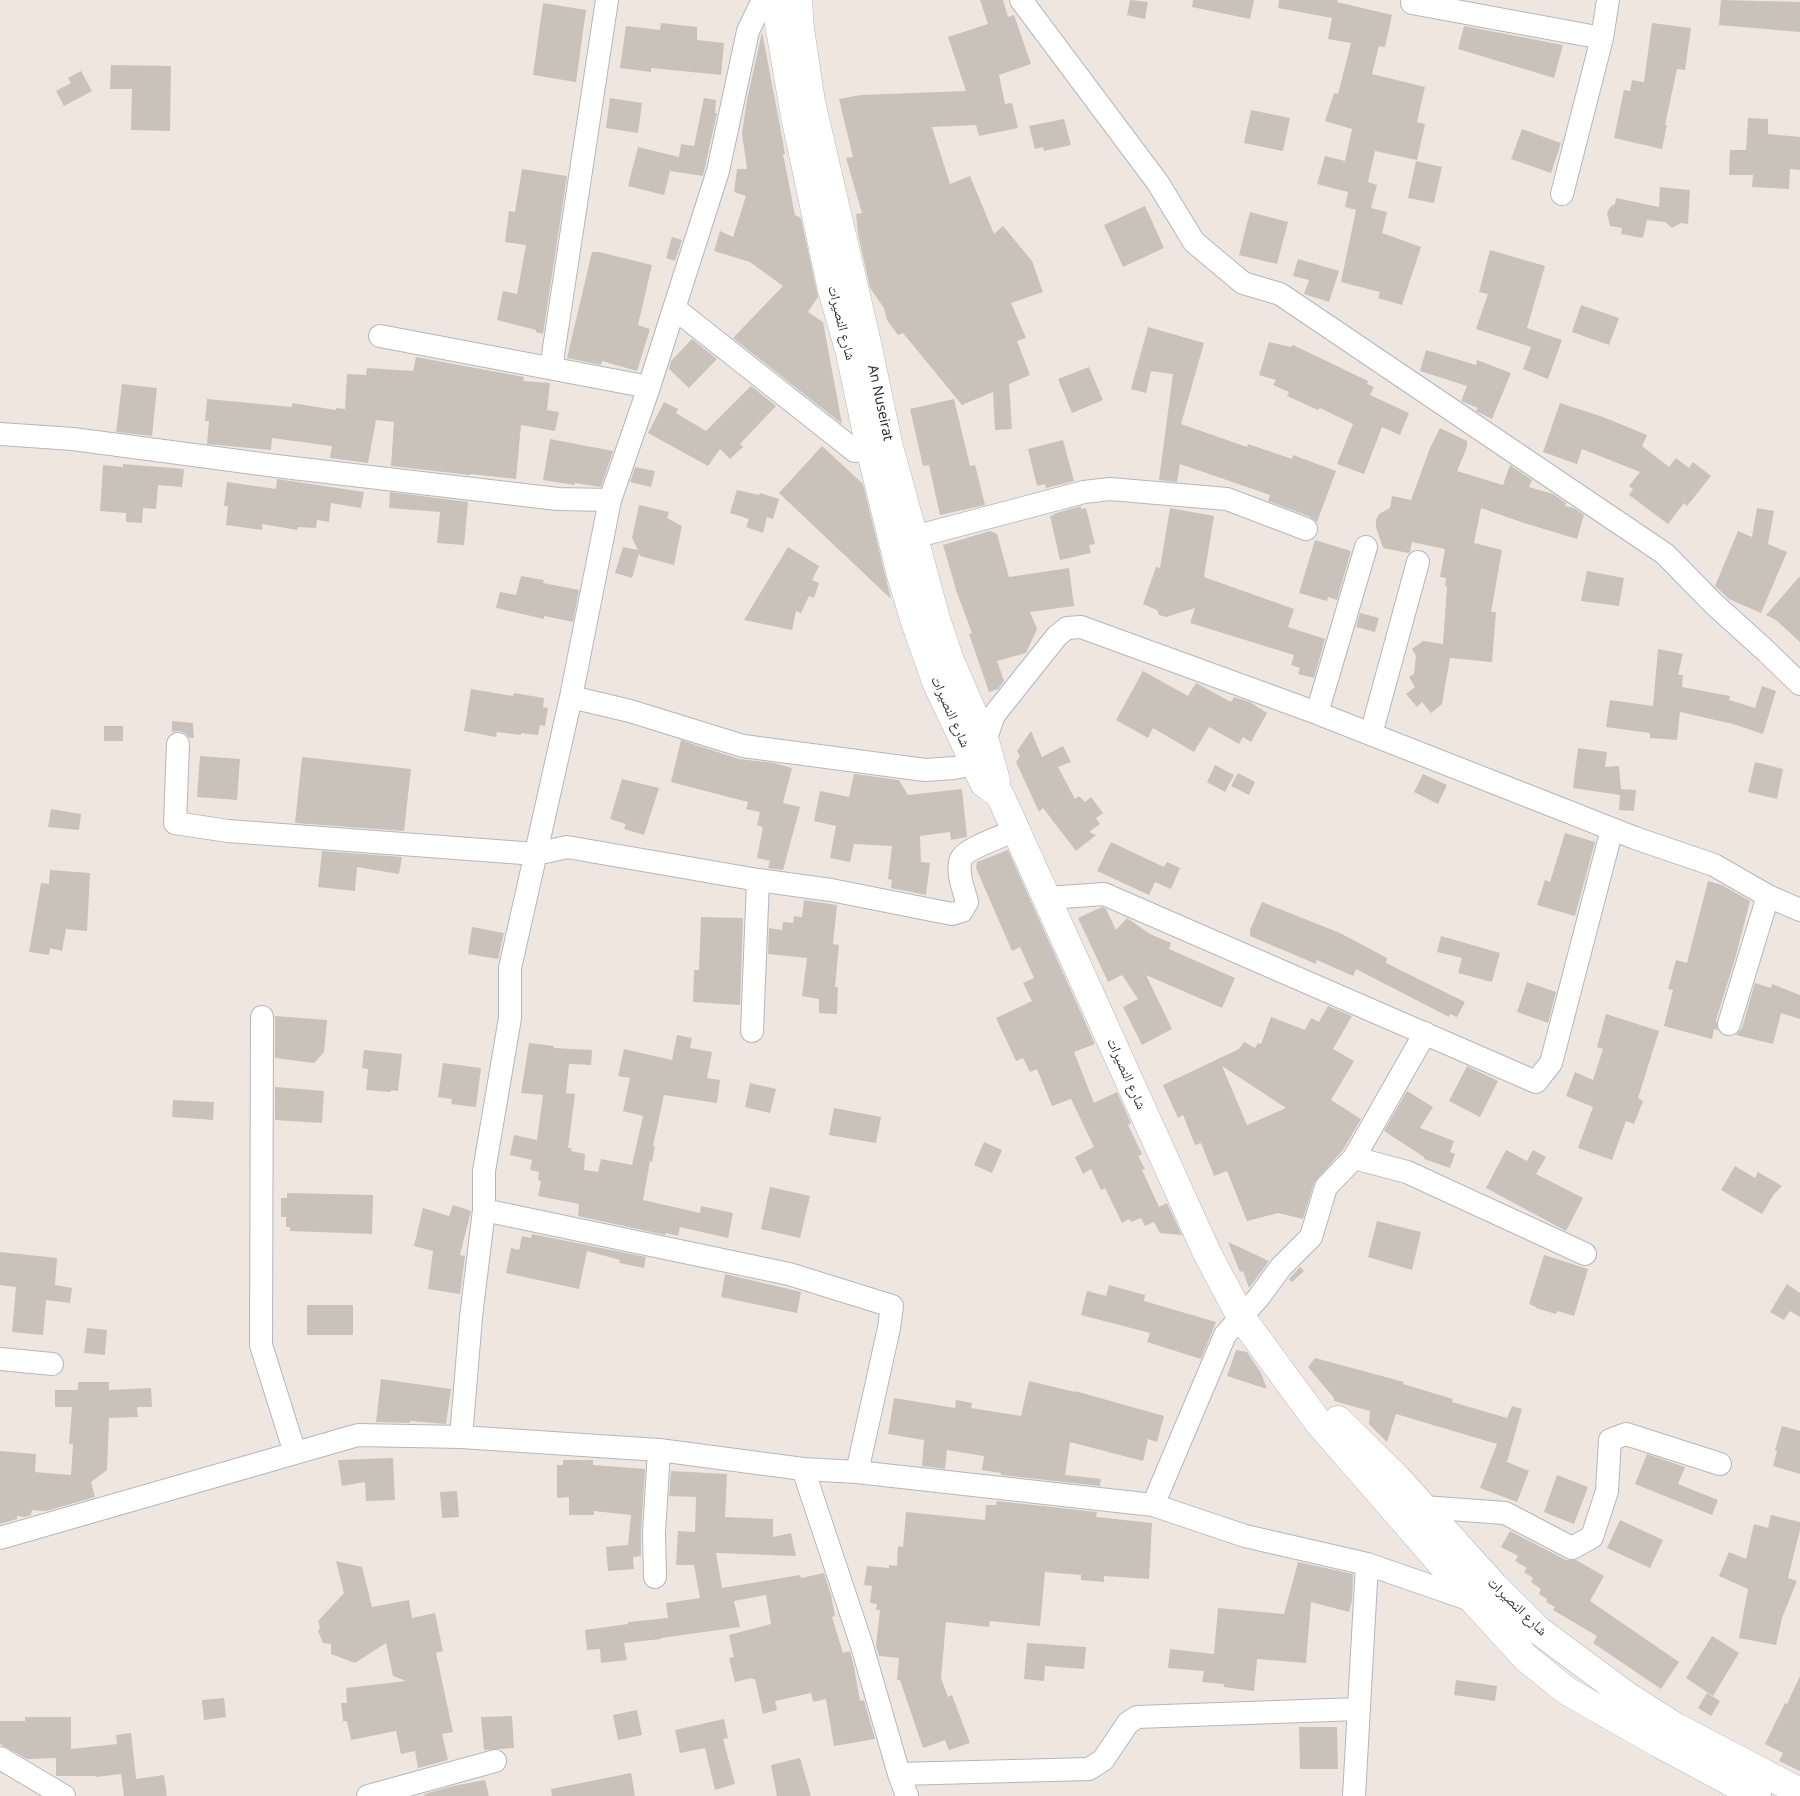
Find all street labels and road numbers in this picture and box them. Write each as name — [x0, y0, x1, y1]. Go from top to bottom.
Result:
street label: شارع النصيرات — [824, 284, 858, 362]
street label: An Nuseirat — [864, 364, 896, 442]
street label: شارع النصيرات — [927, 674, 973, 750]
street label: شارع النصيرات — [1103, 1036, 1149, 1112]
street label: شارع النصيرات — [1484, 1574, 1550, 1640]

